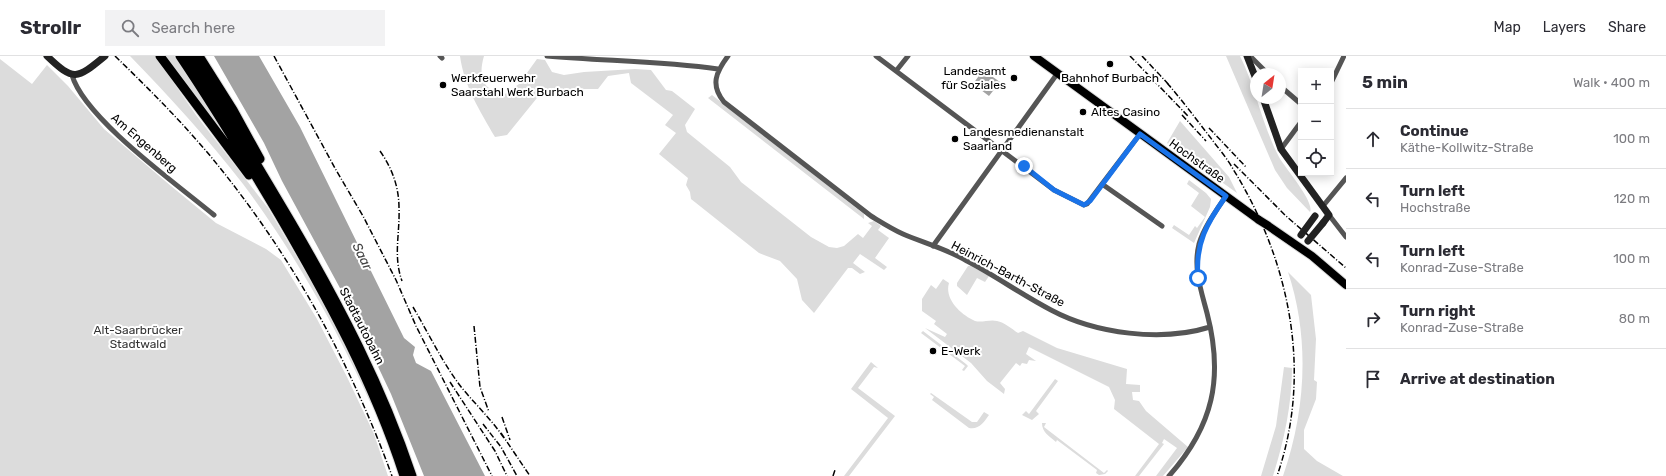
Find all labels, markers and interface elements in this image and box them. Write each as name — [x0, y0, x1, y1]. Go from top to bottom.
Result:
search box — [105, 10, 385, 46]
text: Strollr — [20, 16, 81, 39]
icon: search — [119, 17, 141, 39]
text: Search here — [151, 19, 235, 37]
text: Map — [1494, 19, 1521, 36]
text: Layers — [1543, 19, 1586, 36]
text: Share — [1608, 19, 1646, 36]
marker: Bahnhof Burbach — [1105, 59, 1115, 69]
place label: Landesamt für Soziales — [941, 64, 1006, 92]
north arrow — [1250, 68, 1286, 104]
map controls — [1298, 68, 1334, 176]
button: + — [1298, 68, 1334, 104]
place label: Werkfeuerwehr Saarstahl Werk Burbach — [451, 71, 584, 99]
place label: Bahnhof Burbach — [1061, 71, 1159, 85]
text: 5 min — [1362, 72, 1408, 92]
marker: Landesamt für Soziales — [1009, 73, 1019, 83]
text: Walk · 400 m — [1573, 75, 1650, 90]
marker: Werkfeuerwehr Saarstahl Werk Burbach — [438, 80, 448, 90]
button: − — [1298, 104, 1334, 140]
place label: Altes Casino — [1091, 105, 1160, 119]
marker: Altes Casino — [1078, 107, 1088, 117]
street label: Am Engenberg — [108, 111, 180, 175]
text: Continue — [1400, 122, 1469, 140]
place label: Landesmedienanstalt Saarland — [963, 125, 1084, 153]
icon: ahead — [1362, 128, 1384, 150]
text: 100 m — [1613, 131, 1650, 146]
marker: Landesmedienanstalt Saarland — [950, 134, 960, 144]
street label: Hochstraße — [1167, 136, 1228, 186]
button: locate — [1298, 140, 1334, 176]
text: Käthe-Kollwitz-Straße — [1400, 140, 1534, 155]
route end — [1015, 157, 1033, 175]
text: Turn left — [1400, 182, 1465, 200]
icon: left — [1362, 188, 1384, 210]
text: 120 m — [1614, 191, 1650, 206]
text: Hochstraße — [1400, 200, 1471, 215]
street label: Heinrich-Barth-Straße — [949, 238, 1067, 310]
water label: Saar — [350, 240, 376, 273]
text: Turn left — [1400, 242, 1465, 260]
icon: left — [1362, 248, 1384, 270]
text: 100 m — [1613, 251, 1650, 266]
text: Konrad-Zuse-Straße — [1400, 260, 1524, 275]
route start — [1189, 269, 1207, 287]
street label: Stadtautobahn — [337, 285, 387, 367]
text: Turn right — [1400, 302, 1475, 320]
icon: right — [1362, 308, 1384, 330]
text: 80 m — [1619, 311, 1650, 326]
text: Konrad-Zuse-Straße — [1400, 320, 1524, 335]
park label: Alt-Saarbrücker Stadtwald — [93, 323, 183, 351]
place label: E-Werk — [941, 344, 981, 358]
marker: E-Werk — [928, 346, 938, 356]
icon: arrive — [1362, 368, 1384, 390]
text: Arrive at destination — [1400, 370, 1555, 388]

